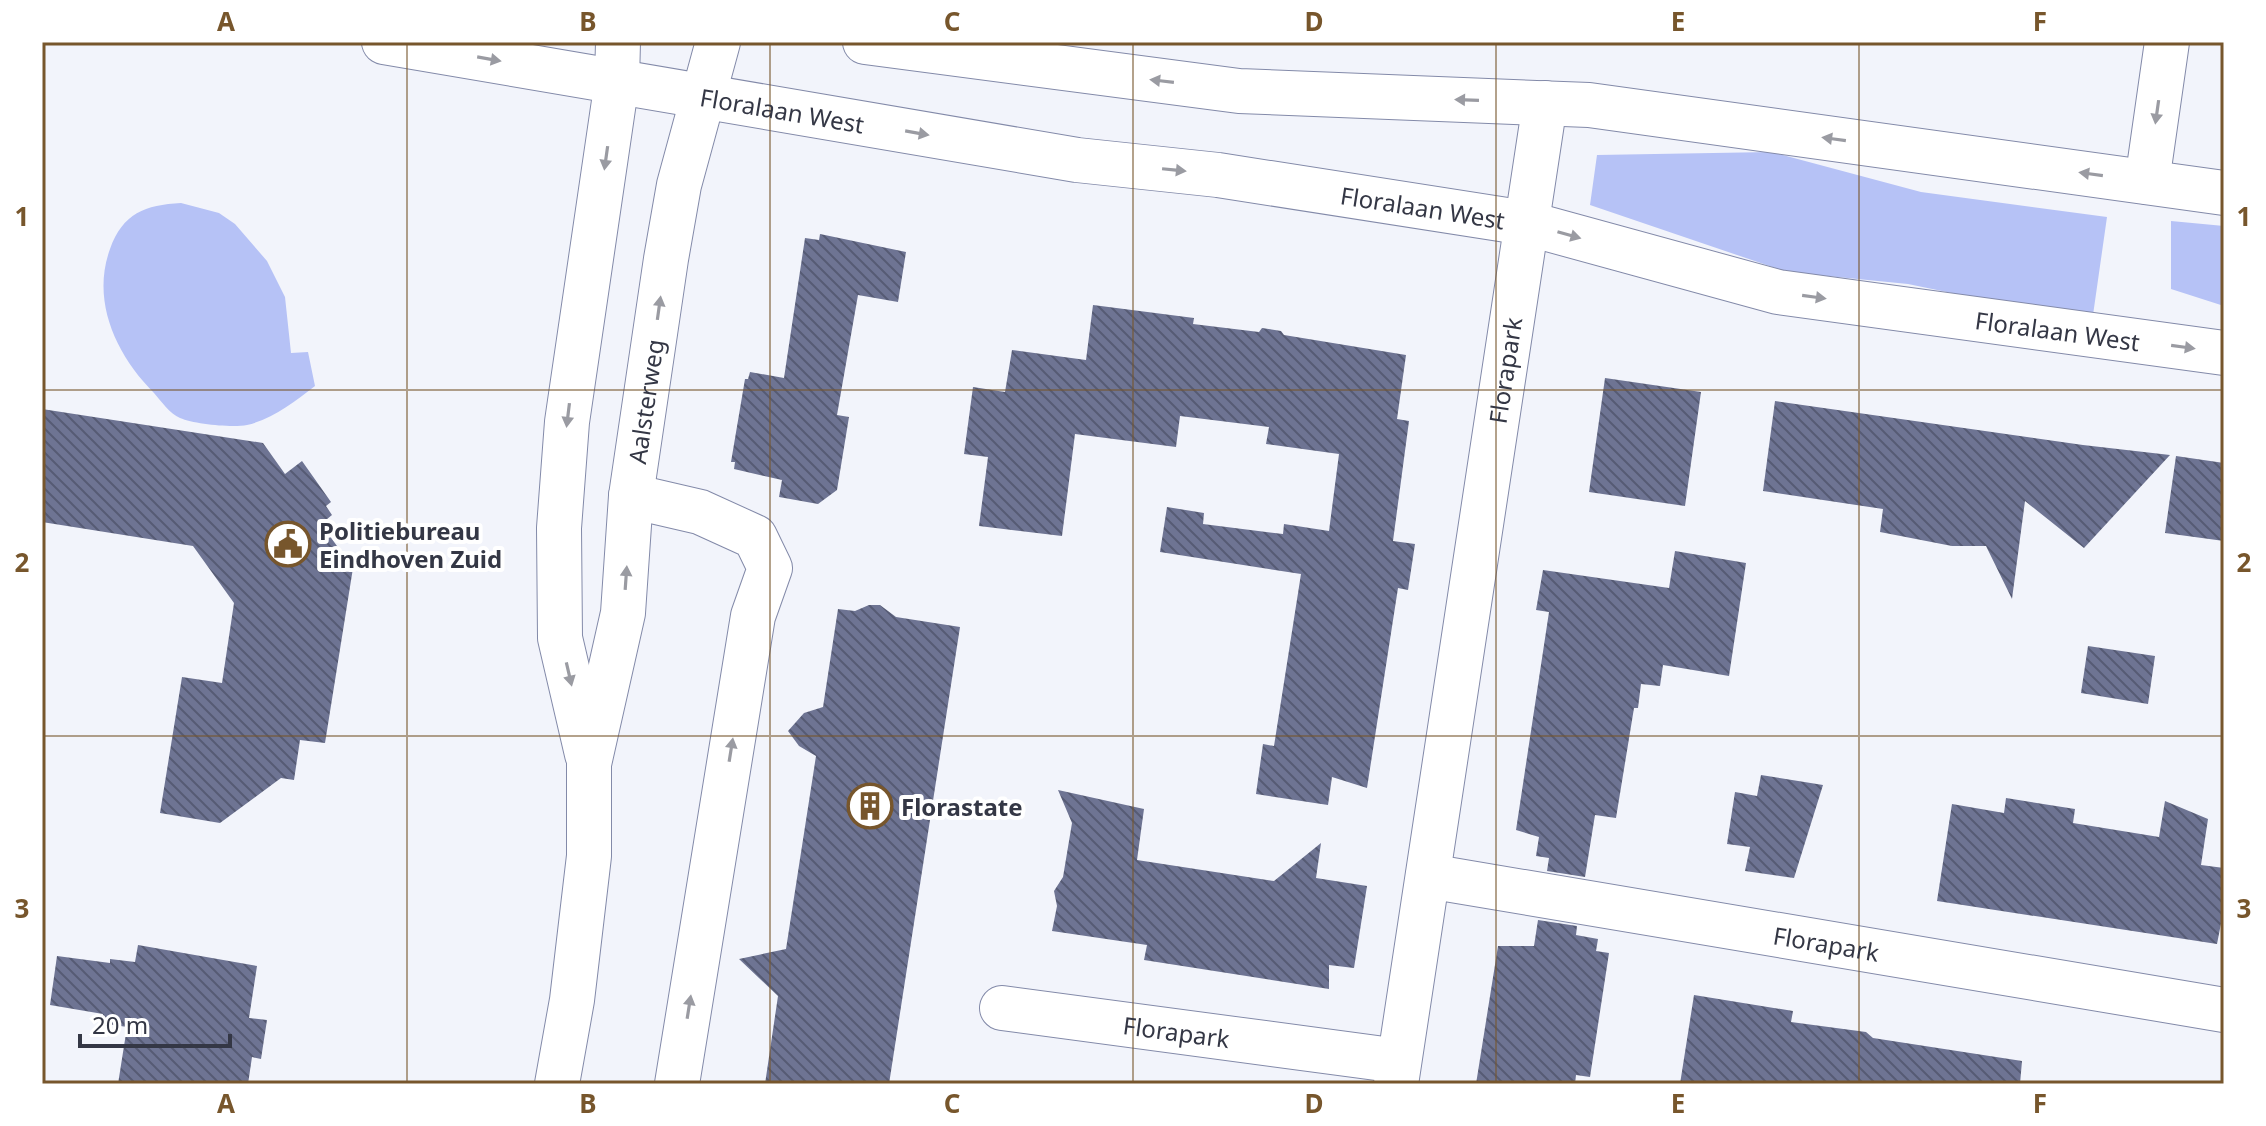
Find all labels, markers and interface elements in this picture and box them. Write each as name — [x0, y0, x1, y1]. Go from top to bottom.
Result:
text: A — [217, 3, 235, 39]
text: B — [579, 3, 597, 39]
text: C — [944, 3, 960, 39]
text: D — [1304, 3, 1324, 39]
text: E — [1671, 3, 1685, 39]
text: F — [2033, 3, 2047, 39]
one-way arrow — [477, 53, 502, 65]
one-way arrow — [1149, 74, 1174, 87]
street label: Floralaan West — [698, 80, 867, 140]
one-way arrow — [1454, 93, 1479, 106]
one-way arrow — [2150, 100, 2163, 125]
one-way arrow — [905, 127, 930, 139]
one-way arrow — [1821, 132, 1846, 145]
one-way arrow — [599, 146, 612, 171]
one-way arrow — [1162, 164, 1187, 177]
one-way arrow — [2078, 167, 2103, 180]
street label: Floralaan West — [1338, 178, 1508, 236]
text: 1 — [15, 198, 29, 234]
text: 1 — [2237, 198, 2251, 234]
one-way arrow — [1557, 229, 1581, 242]
one-way arrow — [1802, 291, 1827, 304]
one-way arrow — [653, 296, 666, 321]
street label: Floralaan West — [1973, 303, 2142, 358]
street label: Florapark — [1480, 315, 1529, 426]
street label: Aalsterweg — [619, 337, 670, 466]
one-way arrow — [2171, 341, 2196, 354]
one-way arrow — [561, 403, 574, 428]
place label: Politiebureau Eindhoven Zuid — [319, 514, 502, 575]
public building icon: Politiebureau Eindhoven Zuid — [264, 520, 312, 568]
text: 2 — [15, 544, 30, 580]
text: 2 — [2237, 544, 2252, 580]
one-way arrow — [619, 565, 632, 590]
one-way arrow — [563, 661, 575, 686]
one-way arrow — [725, 738, 737, 763]
building icon: Florastate — [846, 782, 894, 830]
place label: Florastate — [901, 790, 1023, 823]
text: 3 — [15, 890, 29, 926]
text: 3 — [2237, 890, 2251, 926]
street label: Florapark — [1771, 918, 1882, 968]
one-way arrow — [683, 994, 696, 1019]
scale bar — [80, 998, 230, 1048]
text: 20 m — [92, 1008, 148, 1041]
street label: Florapark — [1121, 1008, 1232, 1055]
text: A — [217, 1085, 235, 1121]
text: B — [579, 1085, 597, 1121]
text: C — [944, 1085, 960, 1121]
text: D — [1304, 1085, 1324, 1121]
text: E — [1671, 1085, 1685, 1121]
text: F — [2033, 1085, 2047, 1121]

